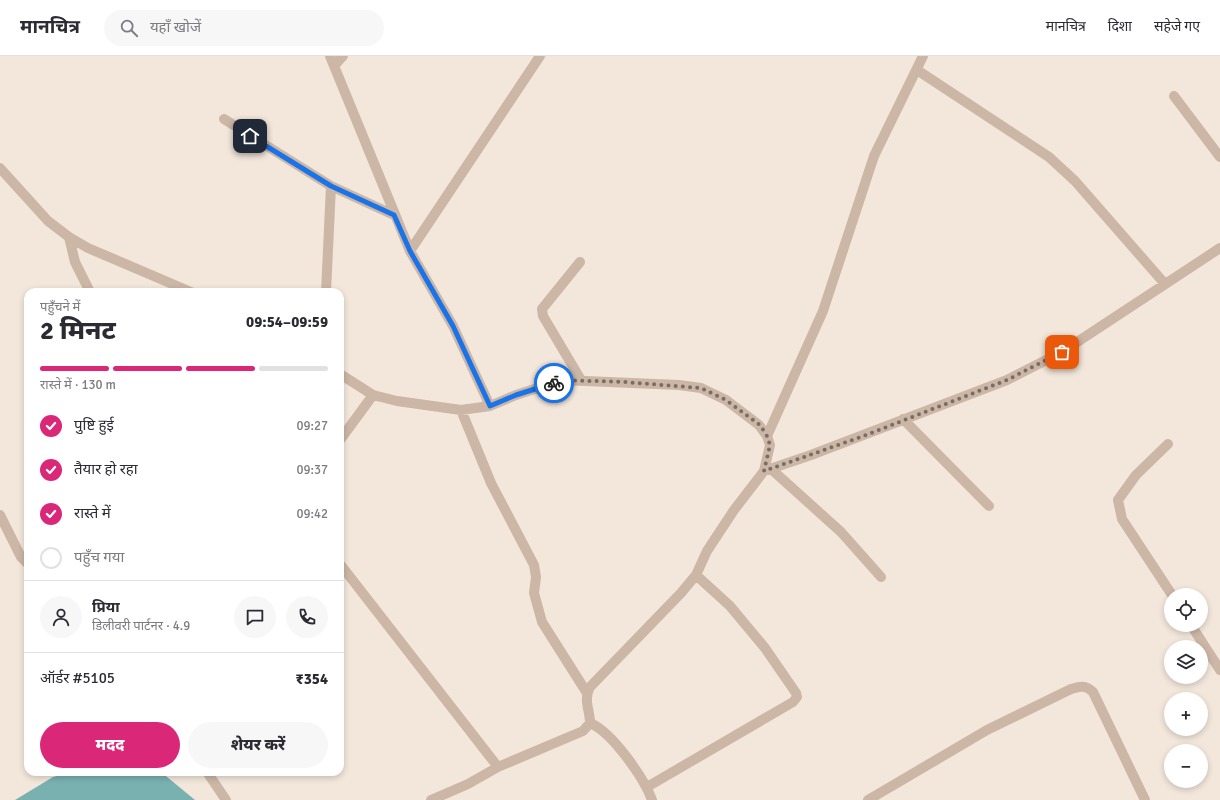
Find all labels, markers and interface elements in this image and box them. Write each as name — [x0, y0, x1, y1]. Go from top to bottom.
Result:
search box — [104, 10, 384, 46]
text: मानचित्र — [20, 15, 80, 39]
icon: search — [118, 17, 140, 39]
text: यहाँ खोजें — [150, 18, 201, 36]
text: मानचित्र — [1046, 18, 1086, 35]
text: दिशा — [1108, 18, 1132, 35]
text: सहेजे गए — [1154, 18, 1200, 35]
pin — [233, 119, 267, 153]
icon: home — [239, 125, 261, 147]
text: पहुँचने में — [40, 299, 80, 315]
text: 09:54–09:59 — [246, 313, 328, 331]
text: 2 मिनट — [40, 315, 116, 347]
pin — [1045, 335, 1079, 369]
icon: bag — [1051, 341, 1073, 363]
courier — [534, 363, 574, 403]
icon: bike — [543, 372, 565, 394]
text: रास्ते में · 130 m — [40, 377, 116, 393]
icon: check — [40, 415, 62, 437]
text: पुष्टि हुई — [74, 416, 114, 434]
text: 09:27 — [296, 418, 328, 434]
icon: check — [40, 459, 62, 481]
text: तैयार हो रहा — [74, 460, 138, 478]
text: 09:37 — [296, 462, 328, 478]
icon: check — [40, 503, 62, 525]
text: रास्ते में — [74, 504, 111, 522]
text: 09:42 — [296, 506, 328, 522]
text: पहुँच गया — [74, 548, 124, 566]
map controls — [1164, 588, 1208, 788]
button: locate — [1164, 588, 1208, 632]
button: person — [40, 596, 82, 638]
button: chat — [234, 596, 276, 638]
button: phone — [286, 596, 328, 638]
text: प्रिया — [92, 598, 120, 616]
text: डिलीवरी पार्टनर · 4.9 — [92, 618, 190, 634]
button: layers — [1164, 640, 1208, 684]
text: ऑर्डर #5105 — [40, 669, 115, 687]
text: ₹354 — [296, 670, 328, 688]
button: + — [1164, 692, 1208, 736]
button: मदद — [40, 722, 180, 768]
button: शेयर करें — [188, 722, 328, 768]
button: − — [1164, 744, 1208, 788]

